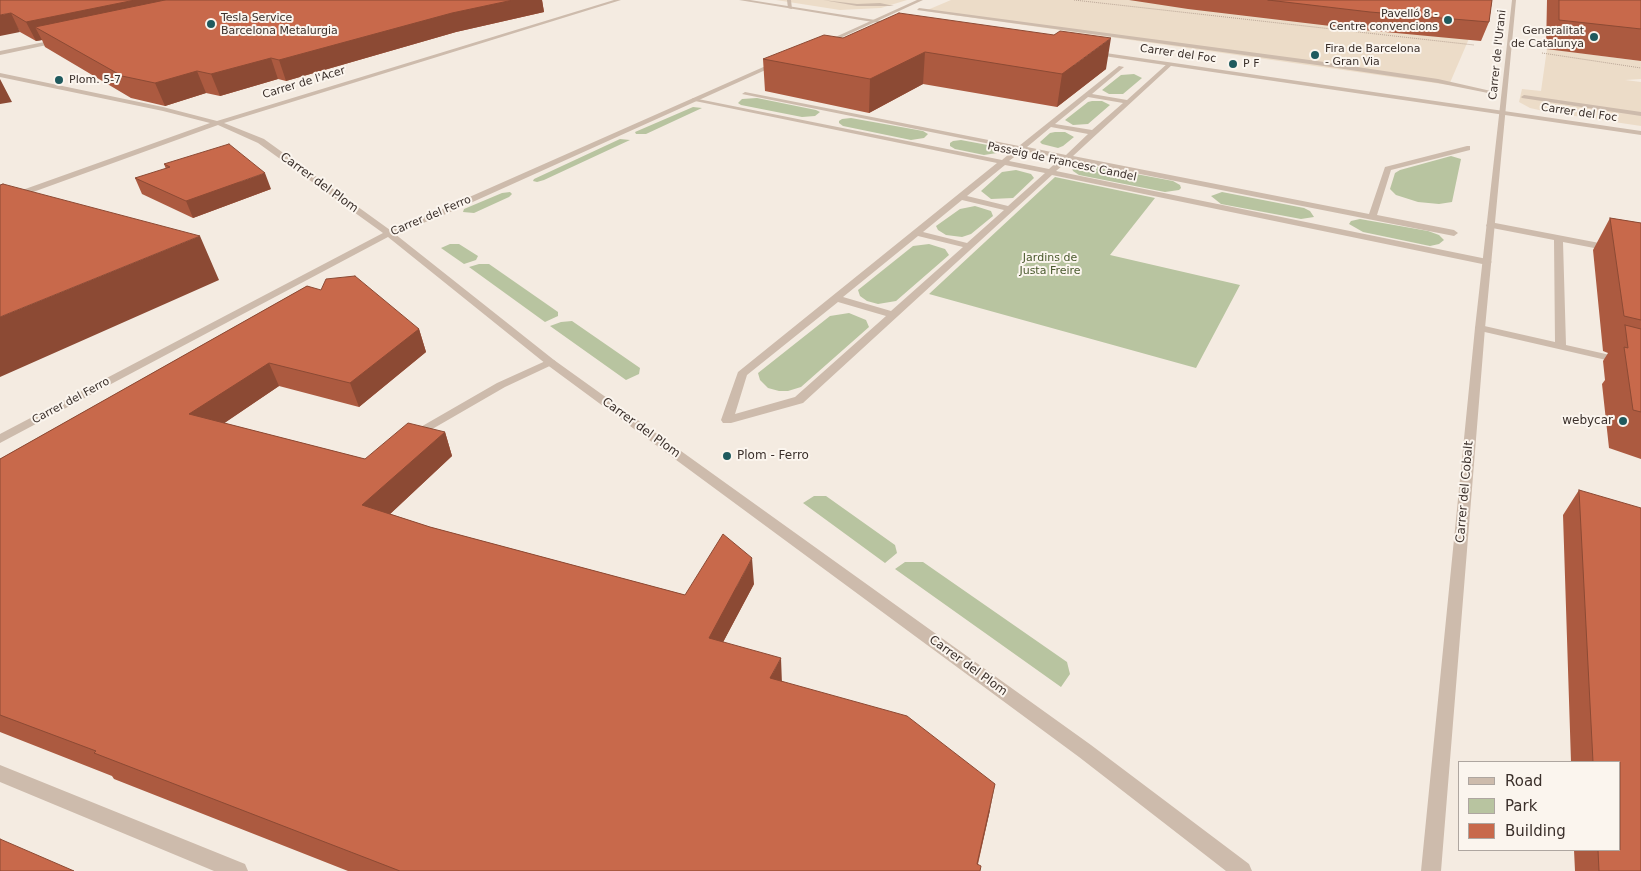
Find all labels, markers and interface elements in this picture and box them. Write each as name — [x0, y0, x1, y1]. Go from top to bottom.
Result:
place label: Pavelló 8 - Centre convencions — [1329, 7, 1438, 33]
street label: Carrer de l'Urani — [1487, 9, 1509, 101]
place label: Tesla Service Barcelona Metalurgia — [221, 11, 338, 37]
marker: Pavelló 8 - Centre convencions — [1442, 14, 1454, 26]
marker: Tesla Service Barcelona Metalurgia — [205, 18, 217, 30]
place label: Generalitat de Catalunya — [1511, 24, 1584, 50]
marker: Generalitat de Catalunya — [1588, 31, 1600, 43]
street label: Carrer del Foc — [1139, 42, 1217, 66]
place label: Fira de Barcelona - Gran Via — [1325, 42, 1420, 68]
marker: Fira de Barcelona - Gran Via — [1309, 49, 1321, 61]
place label: P F — [1243, 57, 1259, 71]
marker: P F — [1227, 58, 1239, 70]
street label: Carrer de l'Acer — [261, 64, 347, 102]
place label: Plom. 5-7 — [69, 73, 121, 87]
marker: Plom. 5-7 — [53, 74, 65, 86]
street label: Carrer del Foc — [1540, 101, 1618, 125]
street label: Passeig de Francesc Candel — [986, 140, 1138, 184]
street label: Carrer del Plom — [277, 150, 361, 216]
street label: Carrer del Ferro — [389, 193, 473, 239]
park label: Jardins de Justa Freire — [1019, 251, 1081, 277]
street label: Carrer del Ferro — [30, 375, 112, 427]
street label: Carrer del Plom — [599, 395, 683, 461]
place label: webycar — [1562, 414, 1613, 428]
marker: webycar — [1617, 415, 1629, 427]
street label: Carrer del Cobalt — [1453, 440, 1477, 544]
place label: Plom - Ferro — [737, 449, 809, 463]
marker: Plom - Ferro — [721, 450, 733, 462]
street label: Carrer del Plom — [926, 633, 1010, 699]
legend — [1458, 761, 1621, 851]
text: Road — [1505, 772, 1543, 790]
text: Park — [1505, 797, 1537, 815]
text: Building — [1505, 822, 1566, 840]

